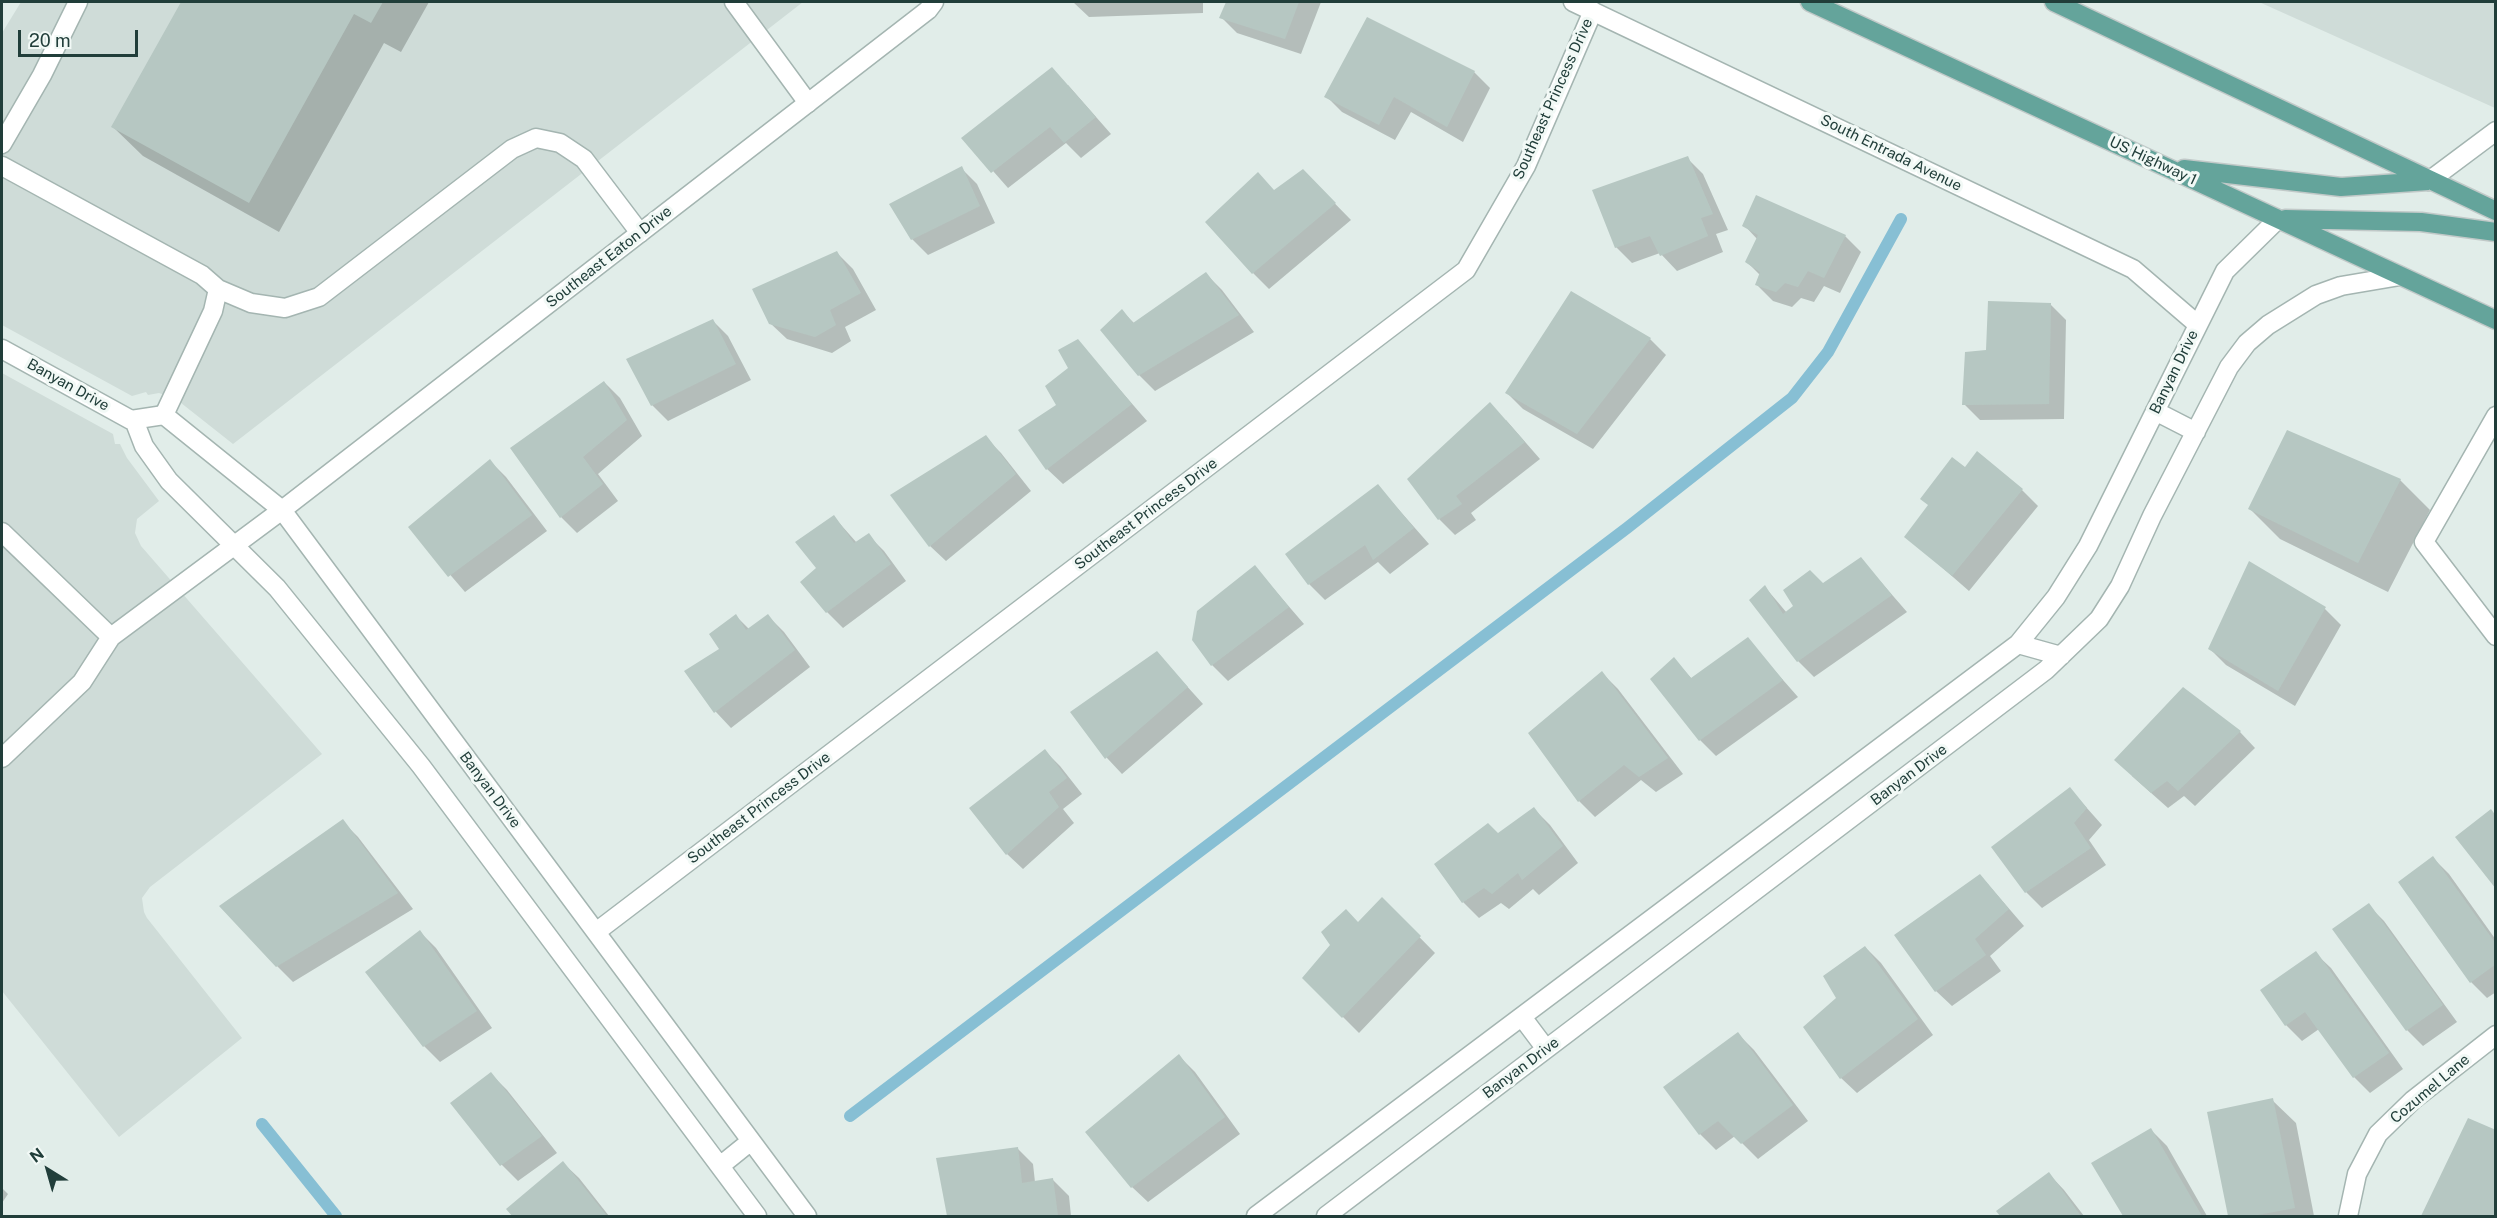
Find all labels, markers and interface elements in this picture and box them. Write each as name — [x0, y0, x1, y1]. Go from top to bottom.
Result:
street label: Southeast Princess Drive — [1509, 16, 1597, 182]
scale bar — [21, 18, 141, 56]
text: 20 m — [29, 30, 71, 51]
street label: South Entrada Avenue — [1817, 111, 1965, 195]
street label: US Highway 1 — [2106, 133, 2200, 189]
street label: Southeast Eaton Drive — [543, 202, 675, 312]
street label: Banyan Drive — [2146, 327, 2202, 417]
street label: Banyan Drive — [24, 355, 112, 415]
street label: Southeast Princess Drive — [1071, 454, 1221, 574]
street label: Banyan Drive — [1867, 740, 1951, 810]
street label: Banyan Drive — [455, 748, 525, 832]
street label: Southeast Princess Drive — [684, 748, 834, 868]
street label: Banyan Drive — [1479, 1033, 1563, 1103]
street label: Cozumel Lane — [2387, 1051, 2473, 1127]
north arrow — [18, 1140, 78, 1200]
text: N — [26, 1144, 48, 1167]

